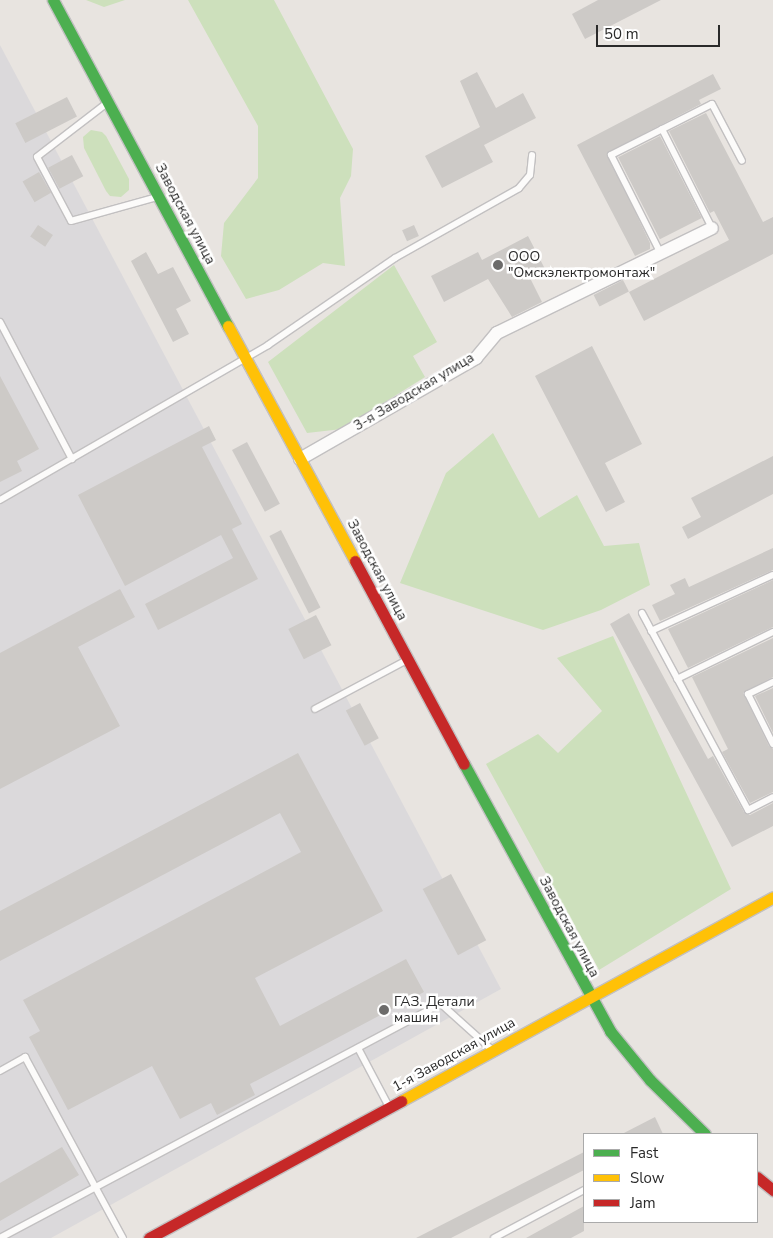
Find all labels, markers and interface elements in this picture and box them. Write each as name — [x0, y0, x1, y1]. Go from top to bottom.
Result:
scale bar — [598, 15, 722, 47]
text: 50 m — [604, 24, 639, 44]
street label: Заводская улица — [151, 161, 219, 267]
place label: ООО "Омскэлектромонтаж" — [508, 249, 655, 282]
marker: ООО "Омскэлектромонтаж" — [492, 259, 504, 271]
street label: 3-я Заводская улица — [351, 349, 477, 435]
street label: Заводская улица — [343, 517, 411, 623]
street label: Заводская улица — [535, 874, 603, 980]
place label: ГАЗ. Детали машин — [394, 994, 475, 1026]
marker: ГАЗ. Детали машин — [378, 1004, 390, 1016]
street label: 1-я Заводская улица — [390, 1014, 518, 1096]
legend — [583, 1133, 758, 1223]
text: Fast — [630, 1143, 658, 1163]
text: Slow — [630, 1168, 664, 1188]
text: Jam — [630, 1193, 656, 1213]

